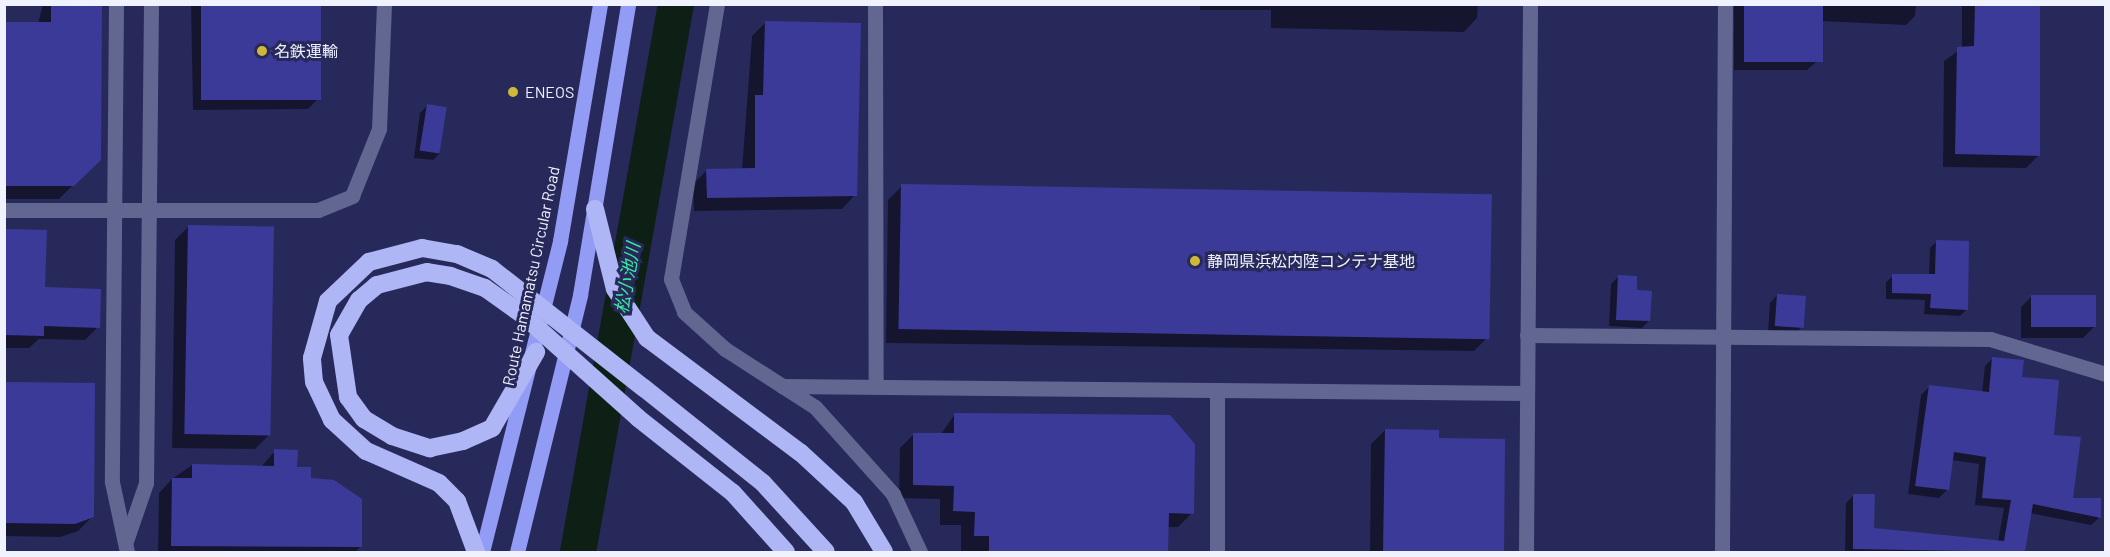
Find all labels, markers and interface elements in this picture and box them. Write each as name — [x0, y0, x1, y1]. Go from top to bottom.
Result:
place label: 名鉄運輸 — [274, 41, 338, 61]
marker: 名鉄運輸 — [255, 44, 269, 58]
place label: ENEOS — [525, 82, 574, 102]
marker: ENEOS — [506, 85, 520, 99]
street label: Route Hamamatsu Circular Road — [498, 165, 564, 387]
water label: 松小池川 — [610, 241, 644, 315]
place label: 静岡県浜松内陸コンテナ基地 — [1207, 251, 1415, 271]
marker: 静岡県浜松内陸コンテナ基地 — [1188, 254, 1202, 268]

